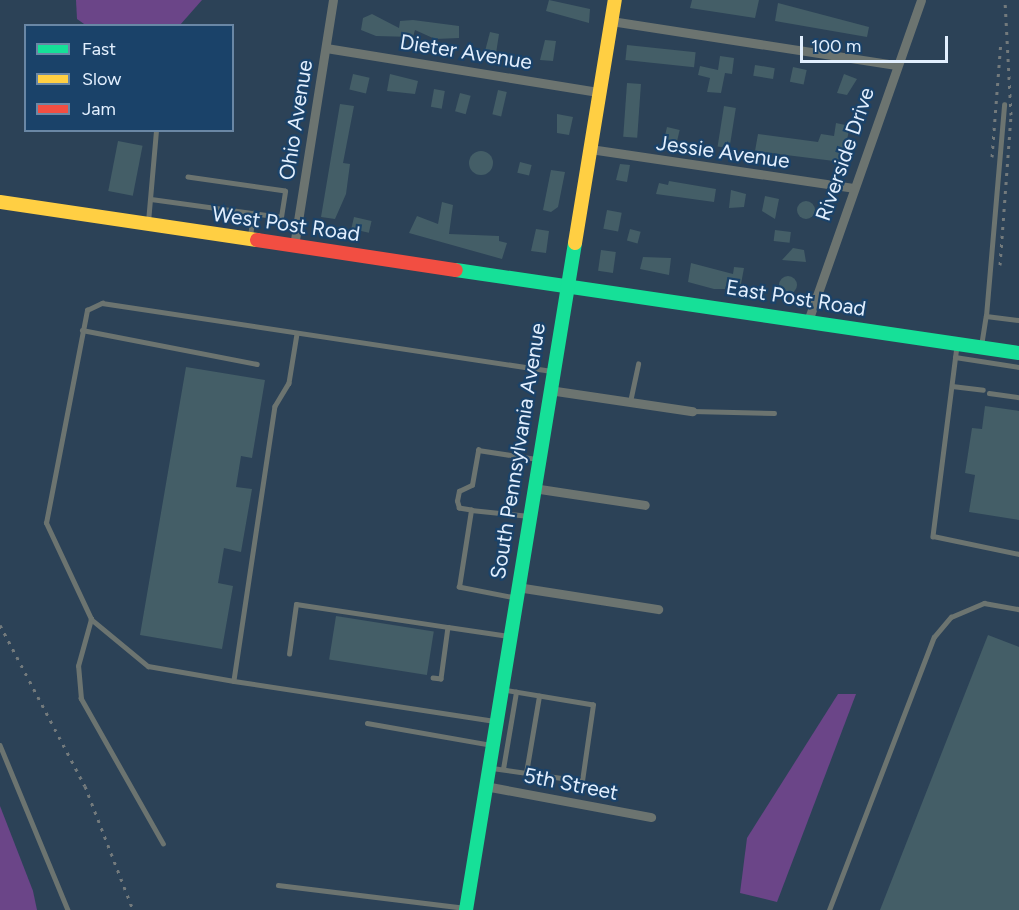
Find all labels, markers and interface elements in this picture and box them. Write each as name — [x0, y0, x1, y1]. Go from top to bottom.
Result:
legend — [24, 24, 234, 132]
scale bar — [803, 24, 952, 62]
street label: Dieter Avenue — [398, 29, 534, 75]
text: 100 m — [811, 35, 861, 57]
text: Fast — [82, 38, 116, 60]
street label: Ohio Avenue — [274, 58, 318, 182]
text: Slow — [82, 68, 121, 90]
street label: Riverside Drive — [810, 84, 880, 224]
text: Jam — [82, 98, 116, 120]
street label: Jessie Avenue — [655, 130, 791, 174]
street label: West Post Road — [210, 201, 362, 247]
street label: East Post Road — [724, 274, 868, 322]
street label: South Pennsylvania Avenue — [485, 321, 551, 581]
street label: 5th Street — [522, 762, 620, 806]

